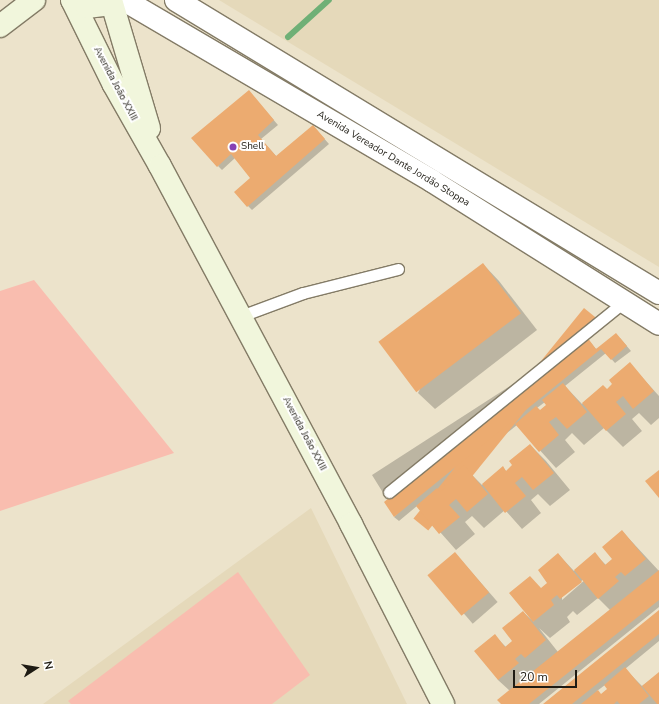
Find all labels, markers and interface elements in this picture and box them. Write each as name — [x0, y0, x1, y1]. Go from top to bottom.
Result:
street label: Avenida João XXIII — [90, 45, 140, 123]
street label: Avenida Vereador Dante Jordão Stoppa — [315, 109, 471, 209]
place label: Shell — [241, 141, 264, 153]
marker: Shell — [228, 142, 238, 152]
street label: Avenida João XXIII — [279, 395, 329, 473]
north arrow — [16, 648, 56, 688]
text: N — [40, 660, 56, 671]
scale bar — [515, 662, 579, 688]
text: 20 m — [520, 669, 548, 685]

